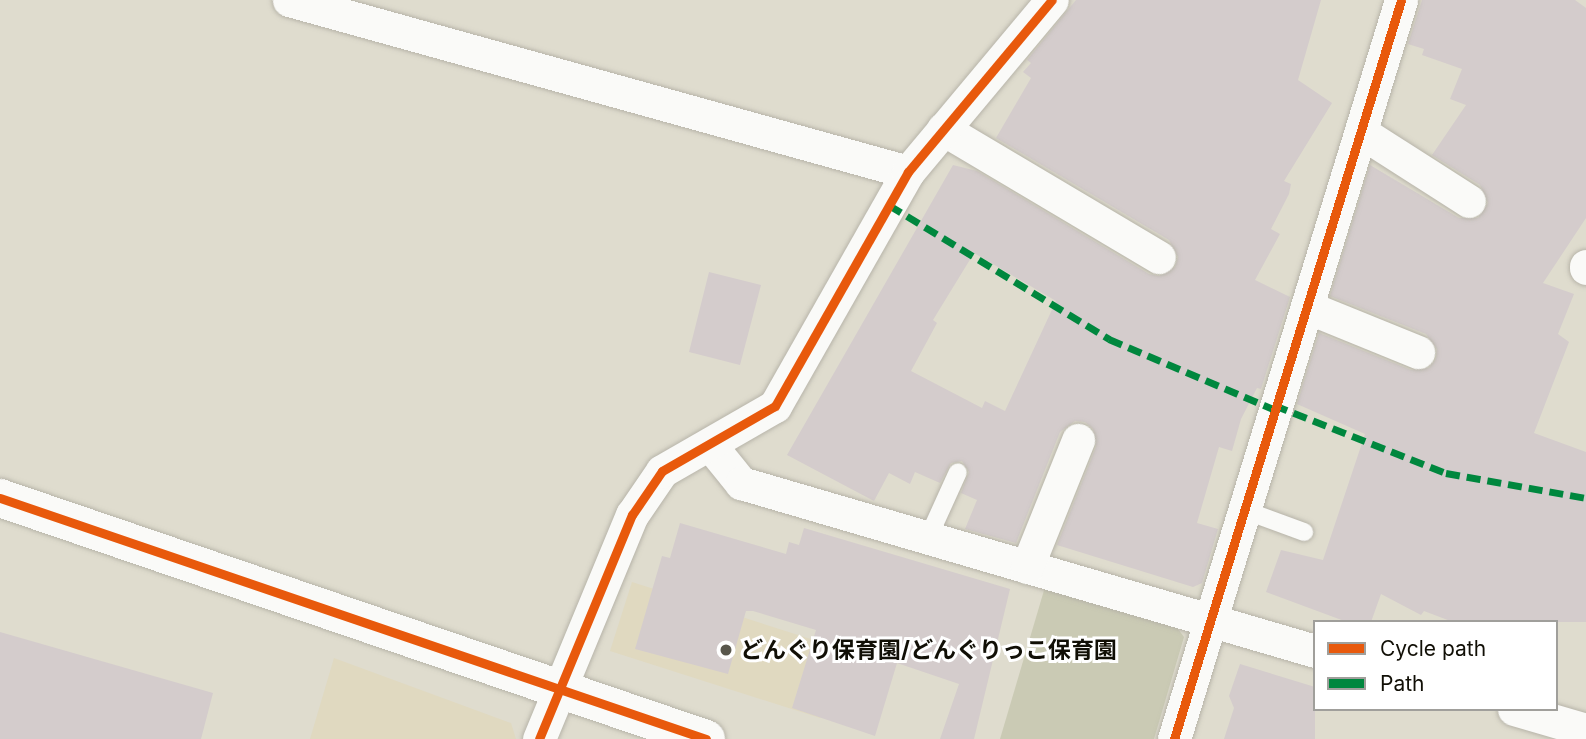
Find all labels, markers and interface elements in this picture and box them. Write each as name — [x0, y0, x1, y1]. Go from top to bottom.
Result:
legend — [1313, 620, 1558, 711]
place label: どんぐり保育園/どんぐりっこ保育園 — [740, 636, 1117, 664]
text: Cycle path — [1380, 636, 1486, 661]
marker: どんぐり保育園/どんぐりっこ保育園 — [718, 642, 734, 658]
text: Path — [1380, 671, 1425, 696]

